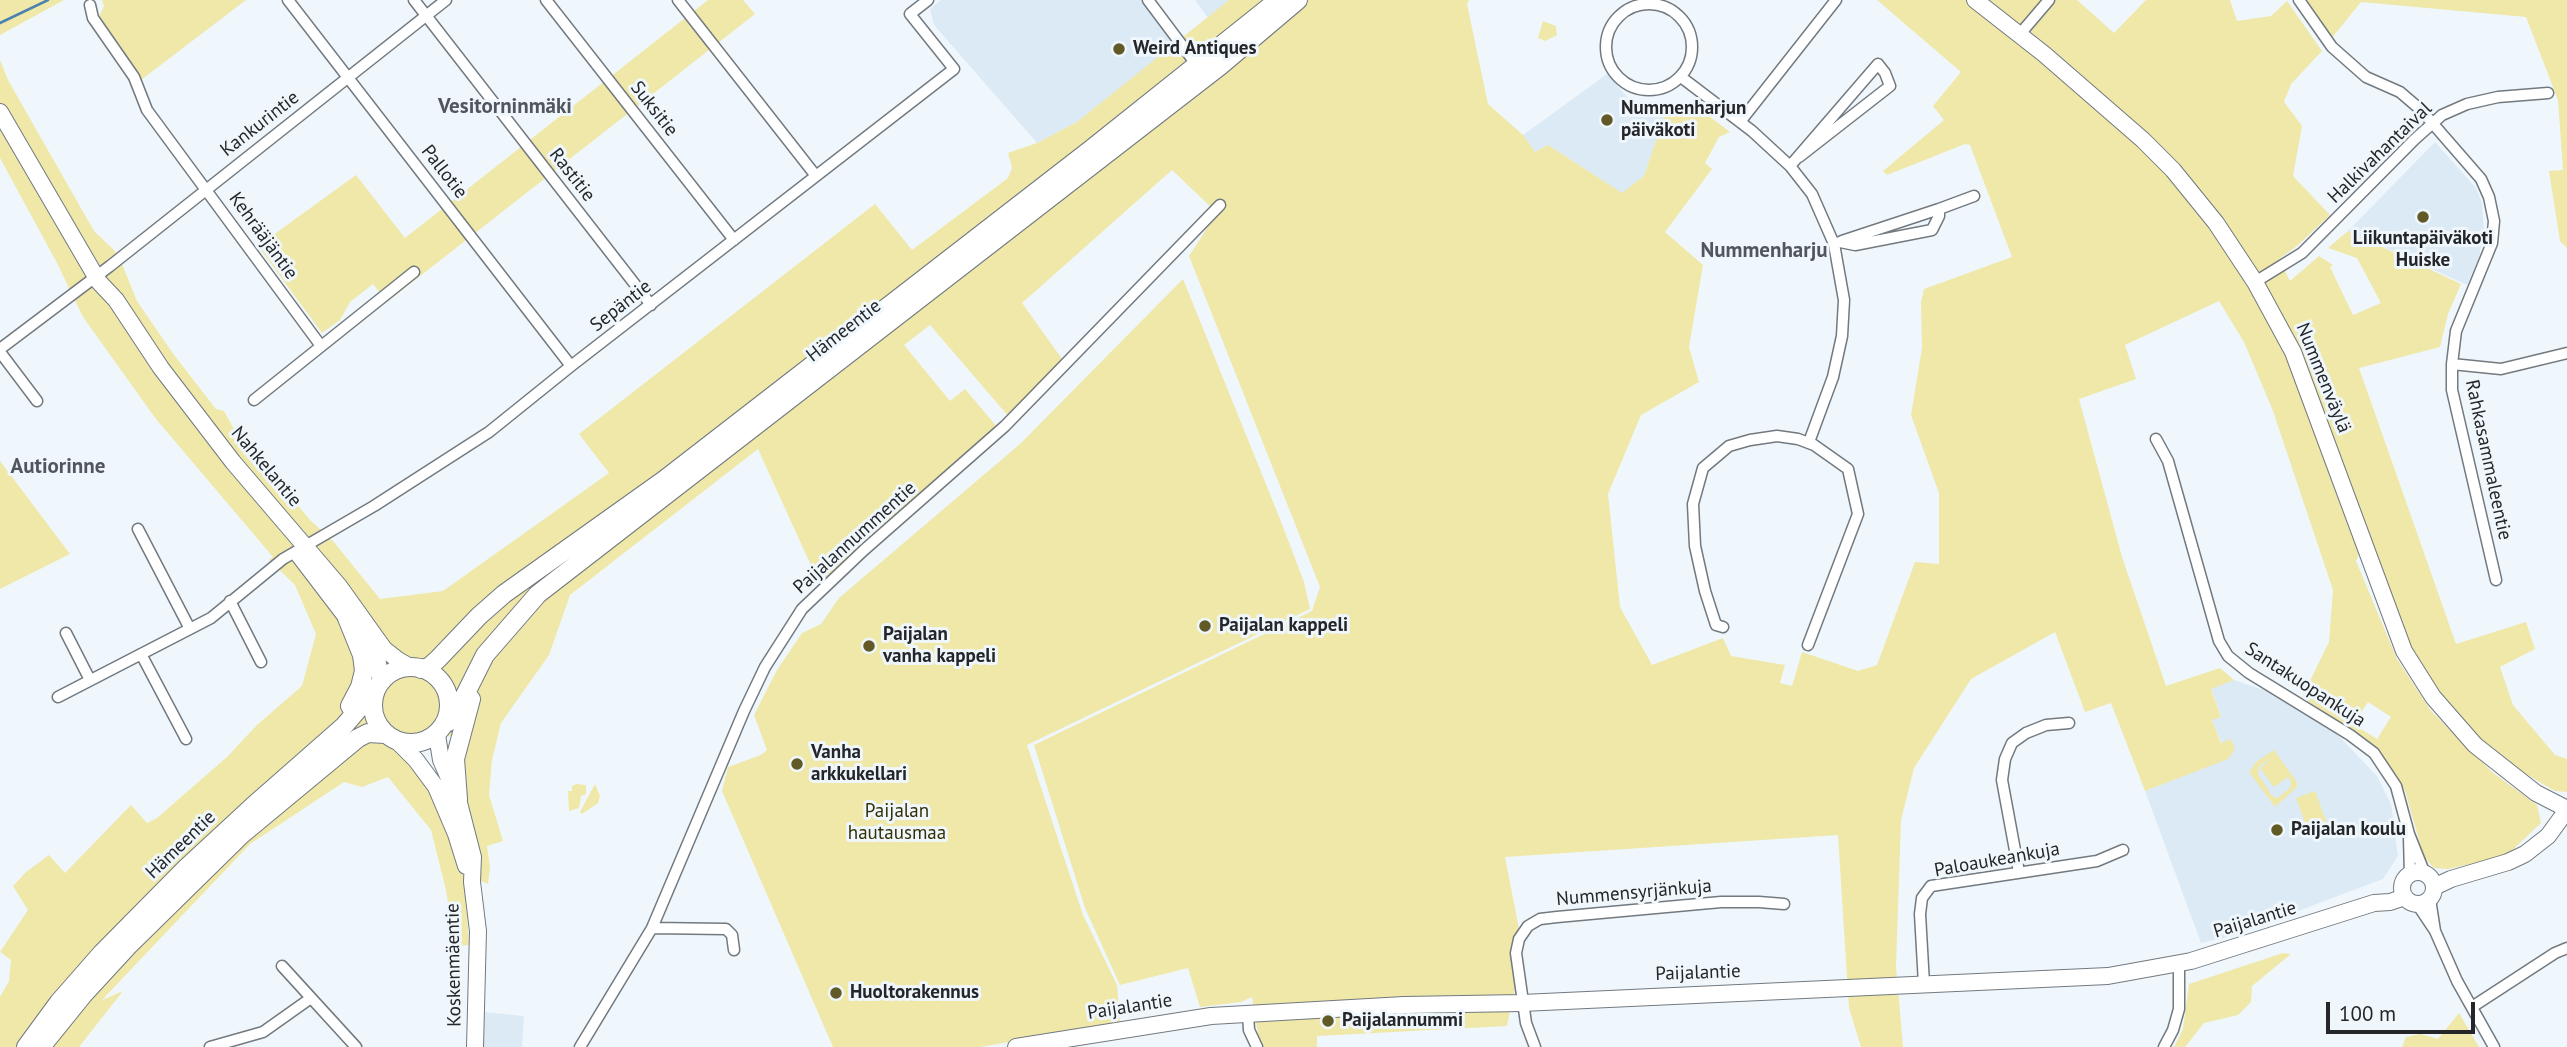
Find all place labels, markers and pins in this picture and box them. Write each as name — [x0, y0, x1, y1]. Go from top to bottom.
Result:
place label: Weird Antiques — [1133, 38, 1257, 60]
marker: Weird Antiques — [1111, 41, 1127, 57]
place label: Nummenharjun päiväkoti — [1621, 98, 1746, 142]
marker: Nummenharjun päiväkoti — [1599, 112, 1615, 128]
marker: Liikuntapäiväkoti Huiske — [2415, 209, 2431, 225]
place label: Liikuntapäiväkoti Huiske — [2353, 228, 2493, 272]
place label: Paijalan kappeli — [1219, 615, 1348, 637]
marker: Paijalan kappeli — [1197, 618, 1213, 634]
place label: Paijalan vanha kappeli — [883, 624, 996, 668]
marker: Paijalan vanha kappeli — [861, 638, 877, 654]
place label: Vanha arkkukellari — [811, 742, 907, 786]
marker: Vanha arkkukellari — [789, 756, 805, 772]
place label: Paijalan koulu — [2291, 819, 2406, 841]
marker: Paijalan koulu — [2269, 822, 2285, 838]
place label: Huoltorakennus — [850, 982, 979, 1004]
marker: Huoltorakennus — [828, 985, 844, 1001]
place label: Paijalannummi — [1342, 1010, 1463, 1032]
marker: Paijalannummi — [1320, 1013, 1336, 1029]

